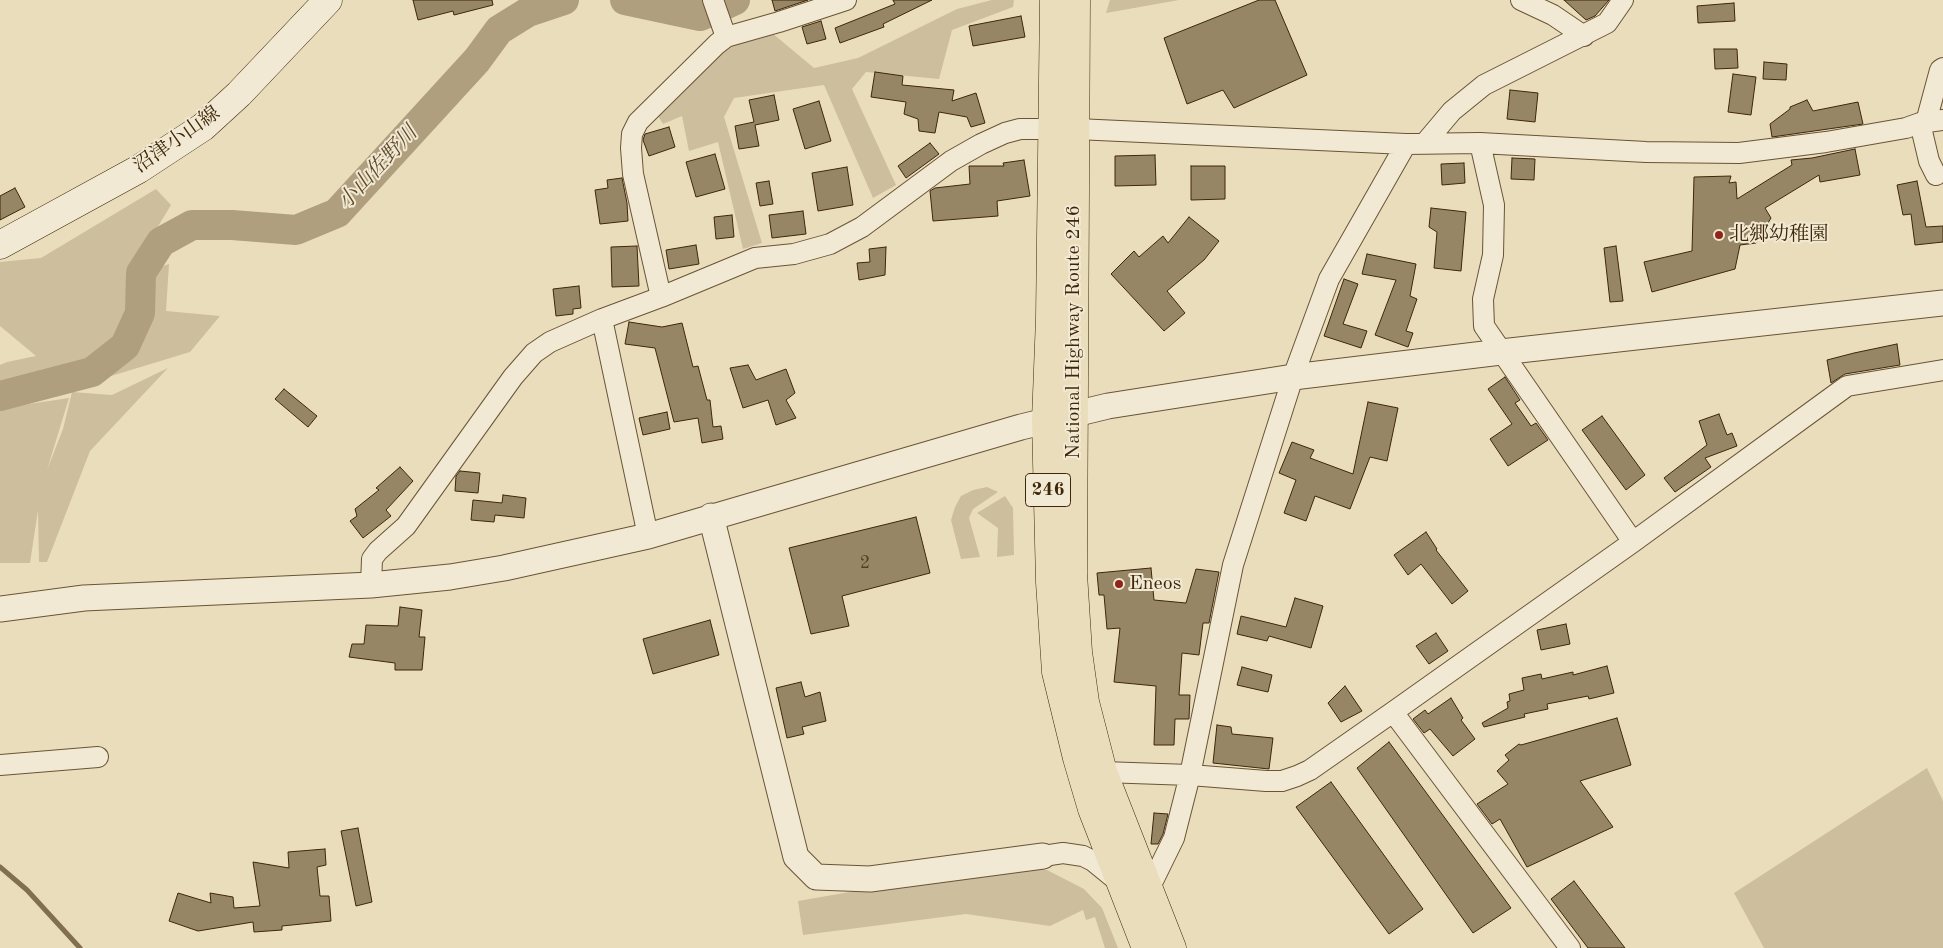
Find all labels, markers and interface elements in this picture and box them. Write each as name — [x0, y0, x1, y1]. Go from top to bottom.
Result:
street label: 沼津小山線 — [129, 101, 225, 179]
water label: 小山佐野川 — [333, 121, 423, 215]
street label: National Highway Route 246 — [1062, 205, 1086, 459]
place label: 北郷幼稚園 — [1729, 223, 1829, 247]
marker: 北郷幼稚園 — [1713, 229, 1725, 241]
road number: 246 — [1026, 474, 1070, 506]
house number: 2 — [860, 552, 870, 574]
place label: Eneos — [1129, 572, 1181, 596]
marker: Eneos — [1113, 578, 1125, 590]

